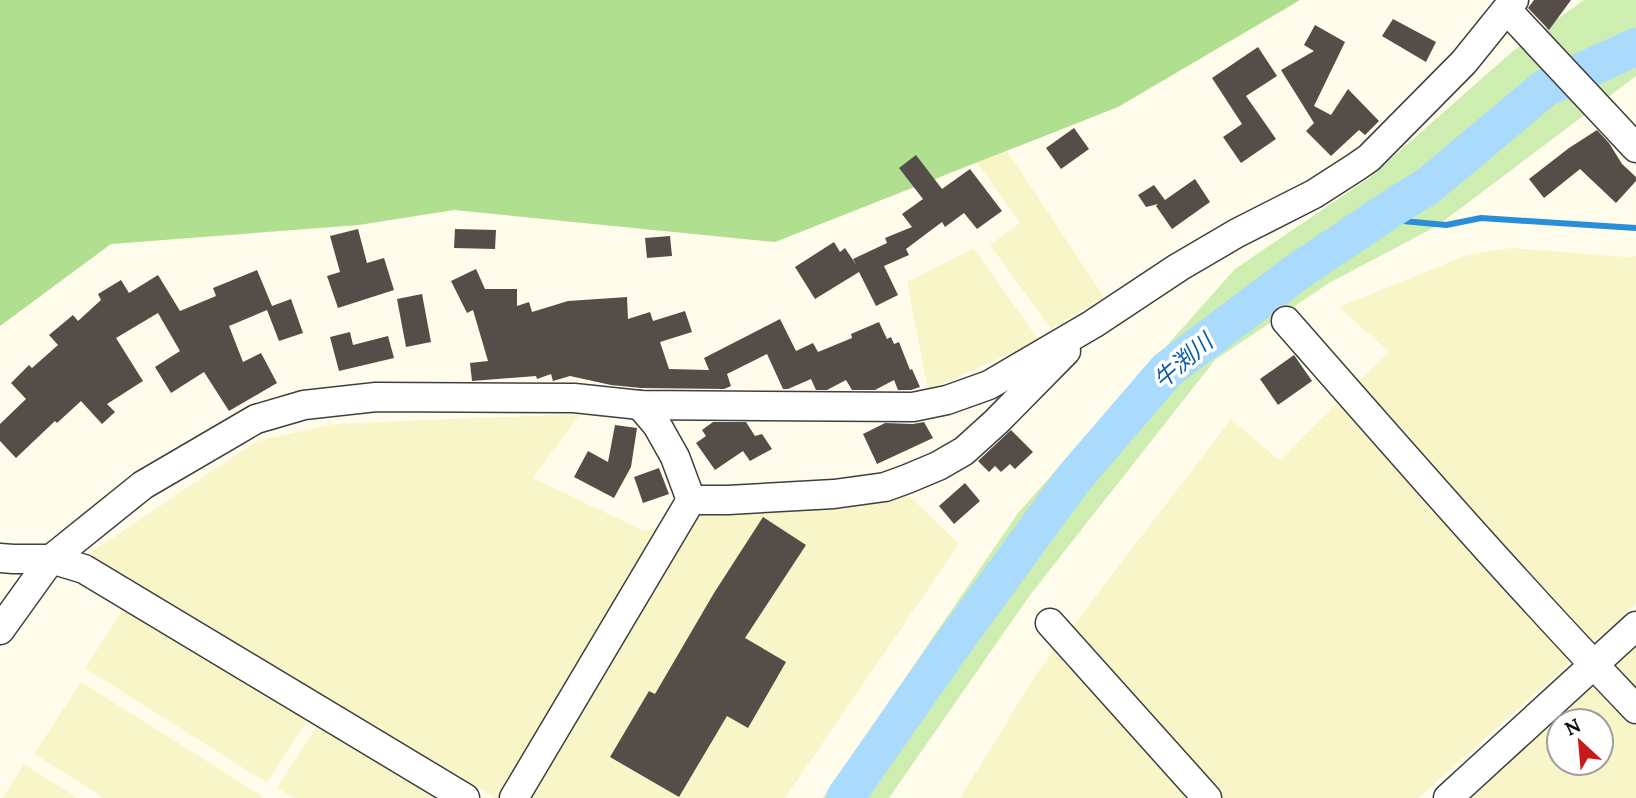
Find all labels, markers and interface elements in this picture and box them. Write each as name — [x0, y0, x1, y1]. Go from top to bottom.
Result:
water label: 牛渕川 — [1147, 325, 1220, 394]
north arrow — [1545, 707, 1615, 777]
text: N — [1561, 713, 1585, 741]

